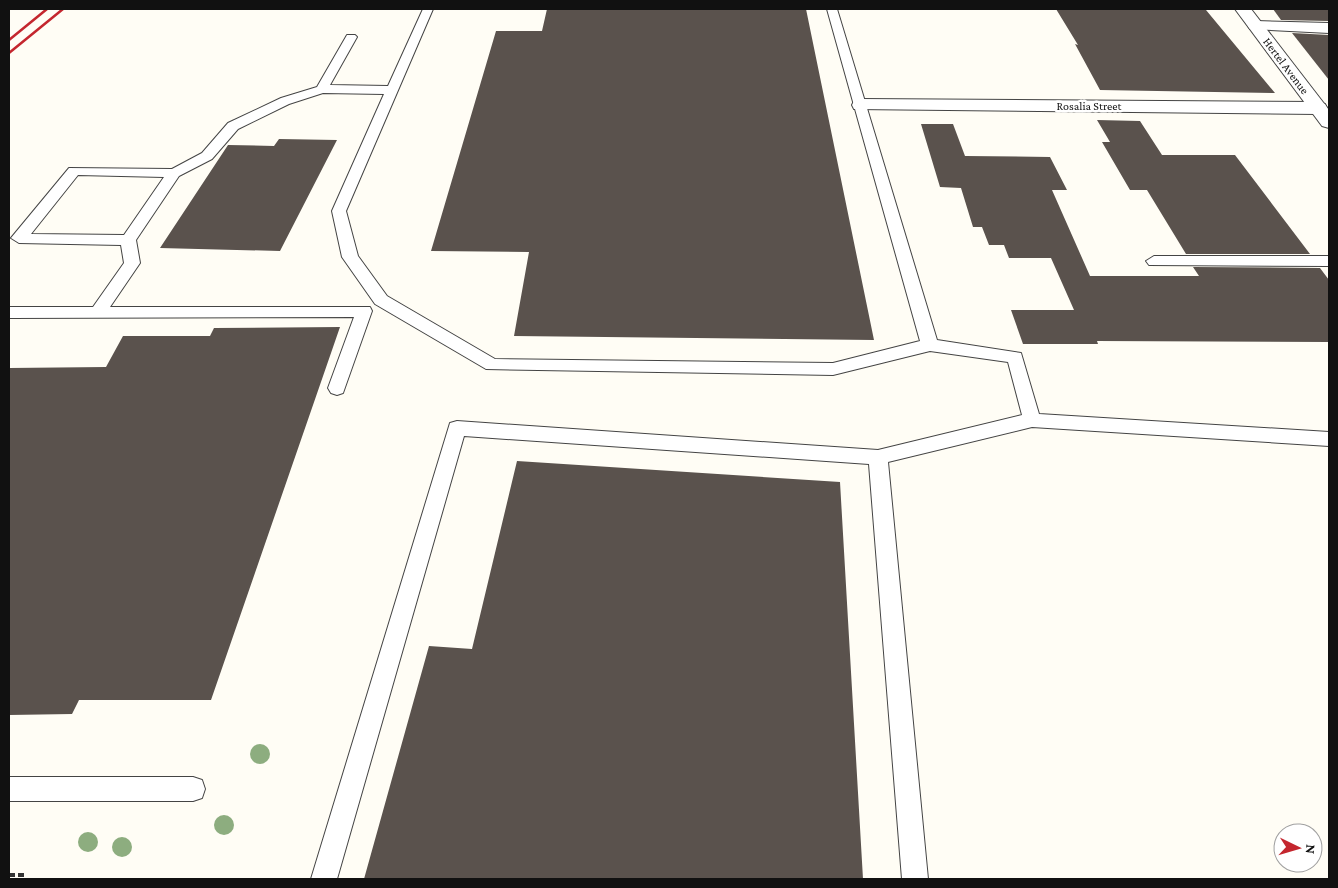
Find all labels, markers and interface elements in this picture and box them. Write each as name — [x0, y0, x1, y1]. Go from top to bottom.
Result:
street label: Hertel Avenue — [1260, 35, 1312, 97]
street label: Rosalia Street — [1057, 99, 1122, 113]
north arrow — [1273, 823, 1323, 873]
text: N — [1303, 844, 1319, 855]

